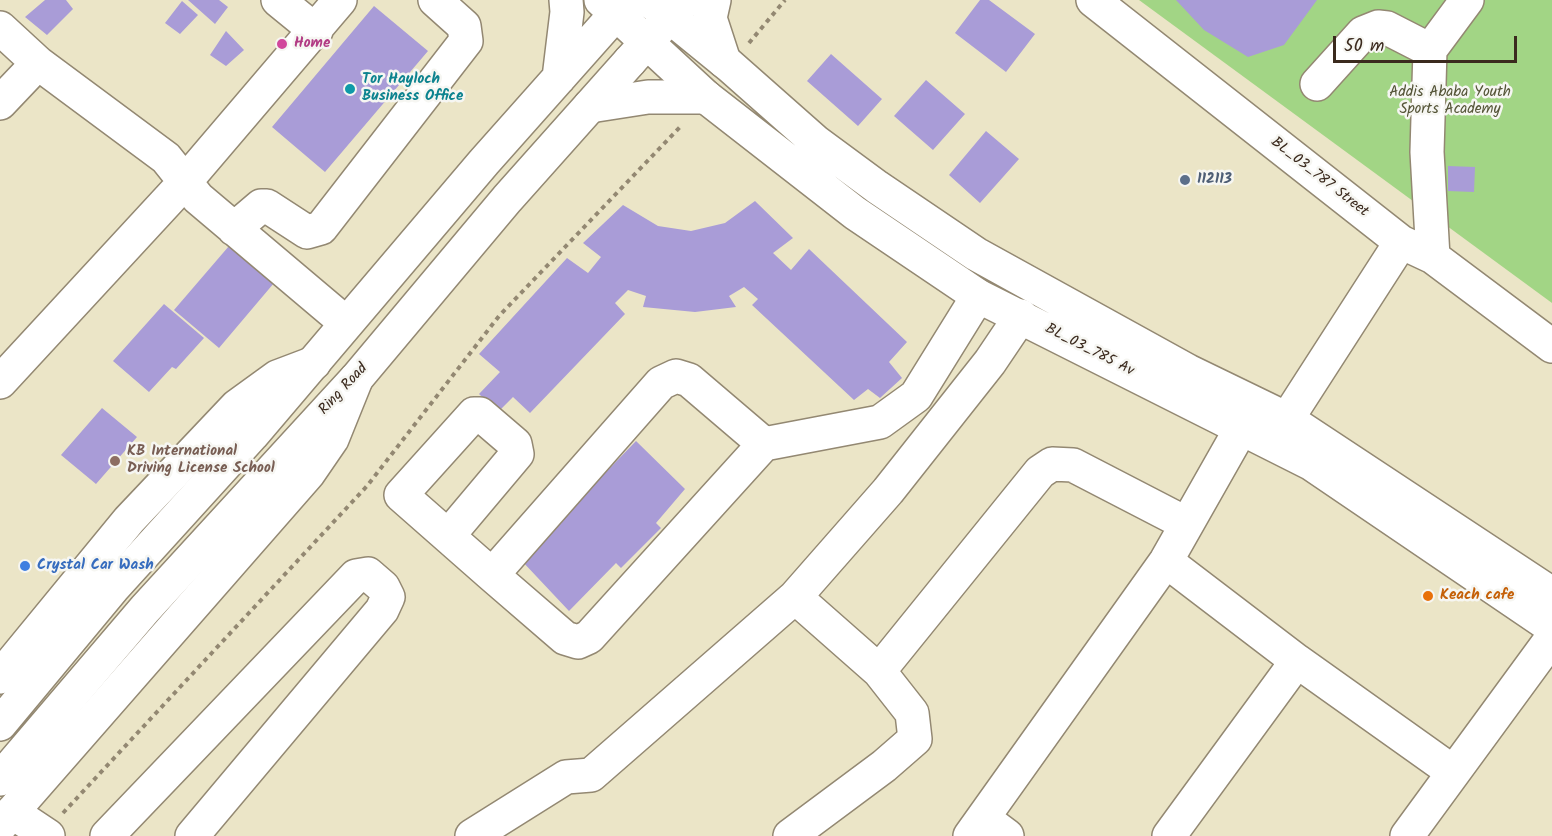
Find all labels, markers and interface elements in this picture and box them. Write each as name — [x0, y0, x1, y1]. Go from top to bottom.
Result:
scale bar — [1336, 24, 1520, 62]
text: 50 m — [1344, 32, 1384, 61]
place label: Home — [294, 35, 330, 53]
marker: Home — [275, 37, 289, 51]
place label: Tor Hayloch Business Office — [362, 71, 463, 106]
marker: Tor Hayloch Business Office — [343, 82, 357, 96]
park label: Addis Ababa Youth Sports Academy — [1389, 84, 1511, 119]
street label: BL_03_787 Street — [1267, 134, 1371, 222]
place label: 112113 — [1197, 171, 1232, 189]
marker: 112113 — [1178, 173, 1192, 187]
street label: BL_03_785 Av — [1041, 321, 1137, 381]
street label: Ring Road — [316, 361, 372, 419]
place label: KB International Driving License School — [127, 443, 275, 478]
marker: KB International Driving License School — [108, 454, 122, 468]
place label: Crystal Car Wash — [37, 557, 154, 575]
marker: Crystal Car Wash — [18, 559, 32, 573]
place label: Keach cafe — [1440, 587, 1514, 605]
marker: Keach cafe — [1421, 589, 1435, 603]

